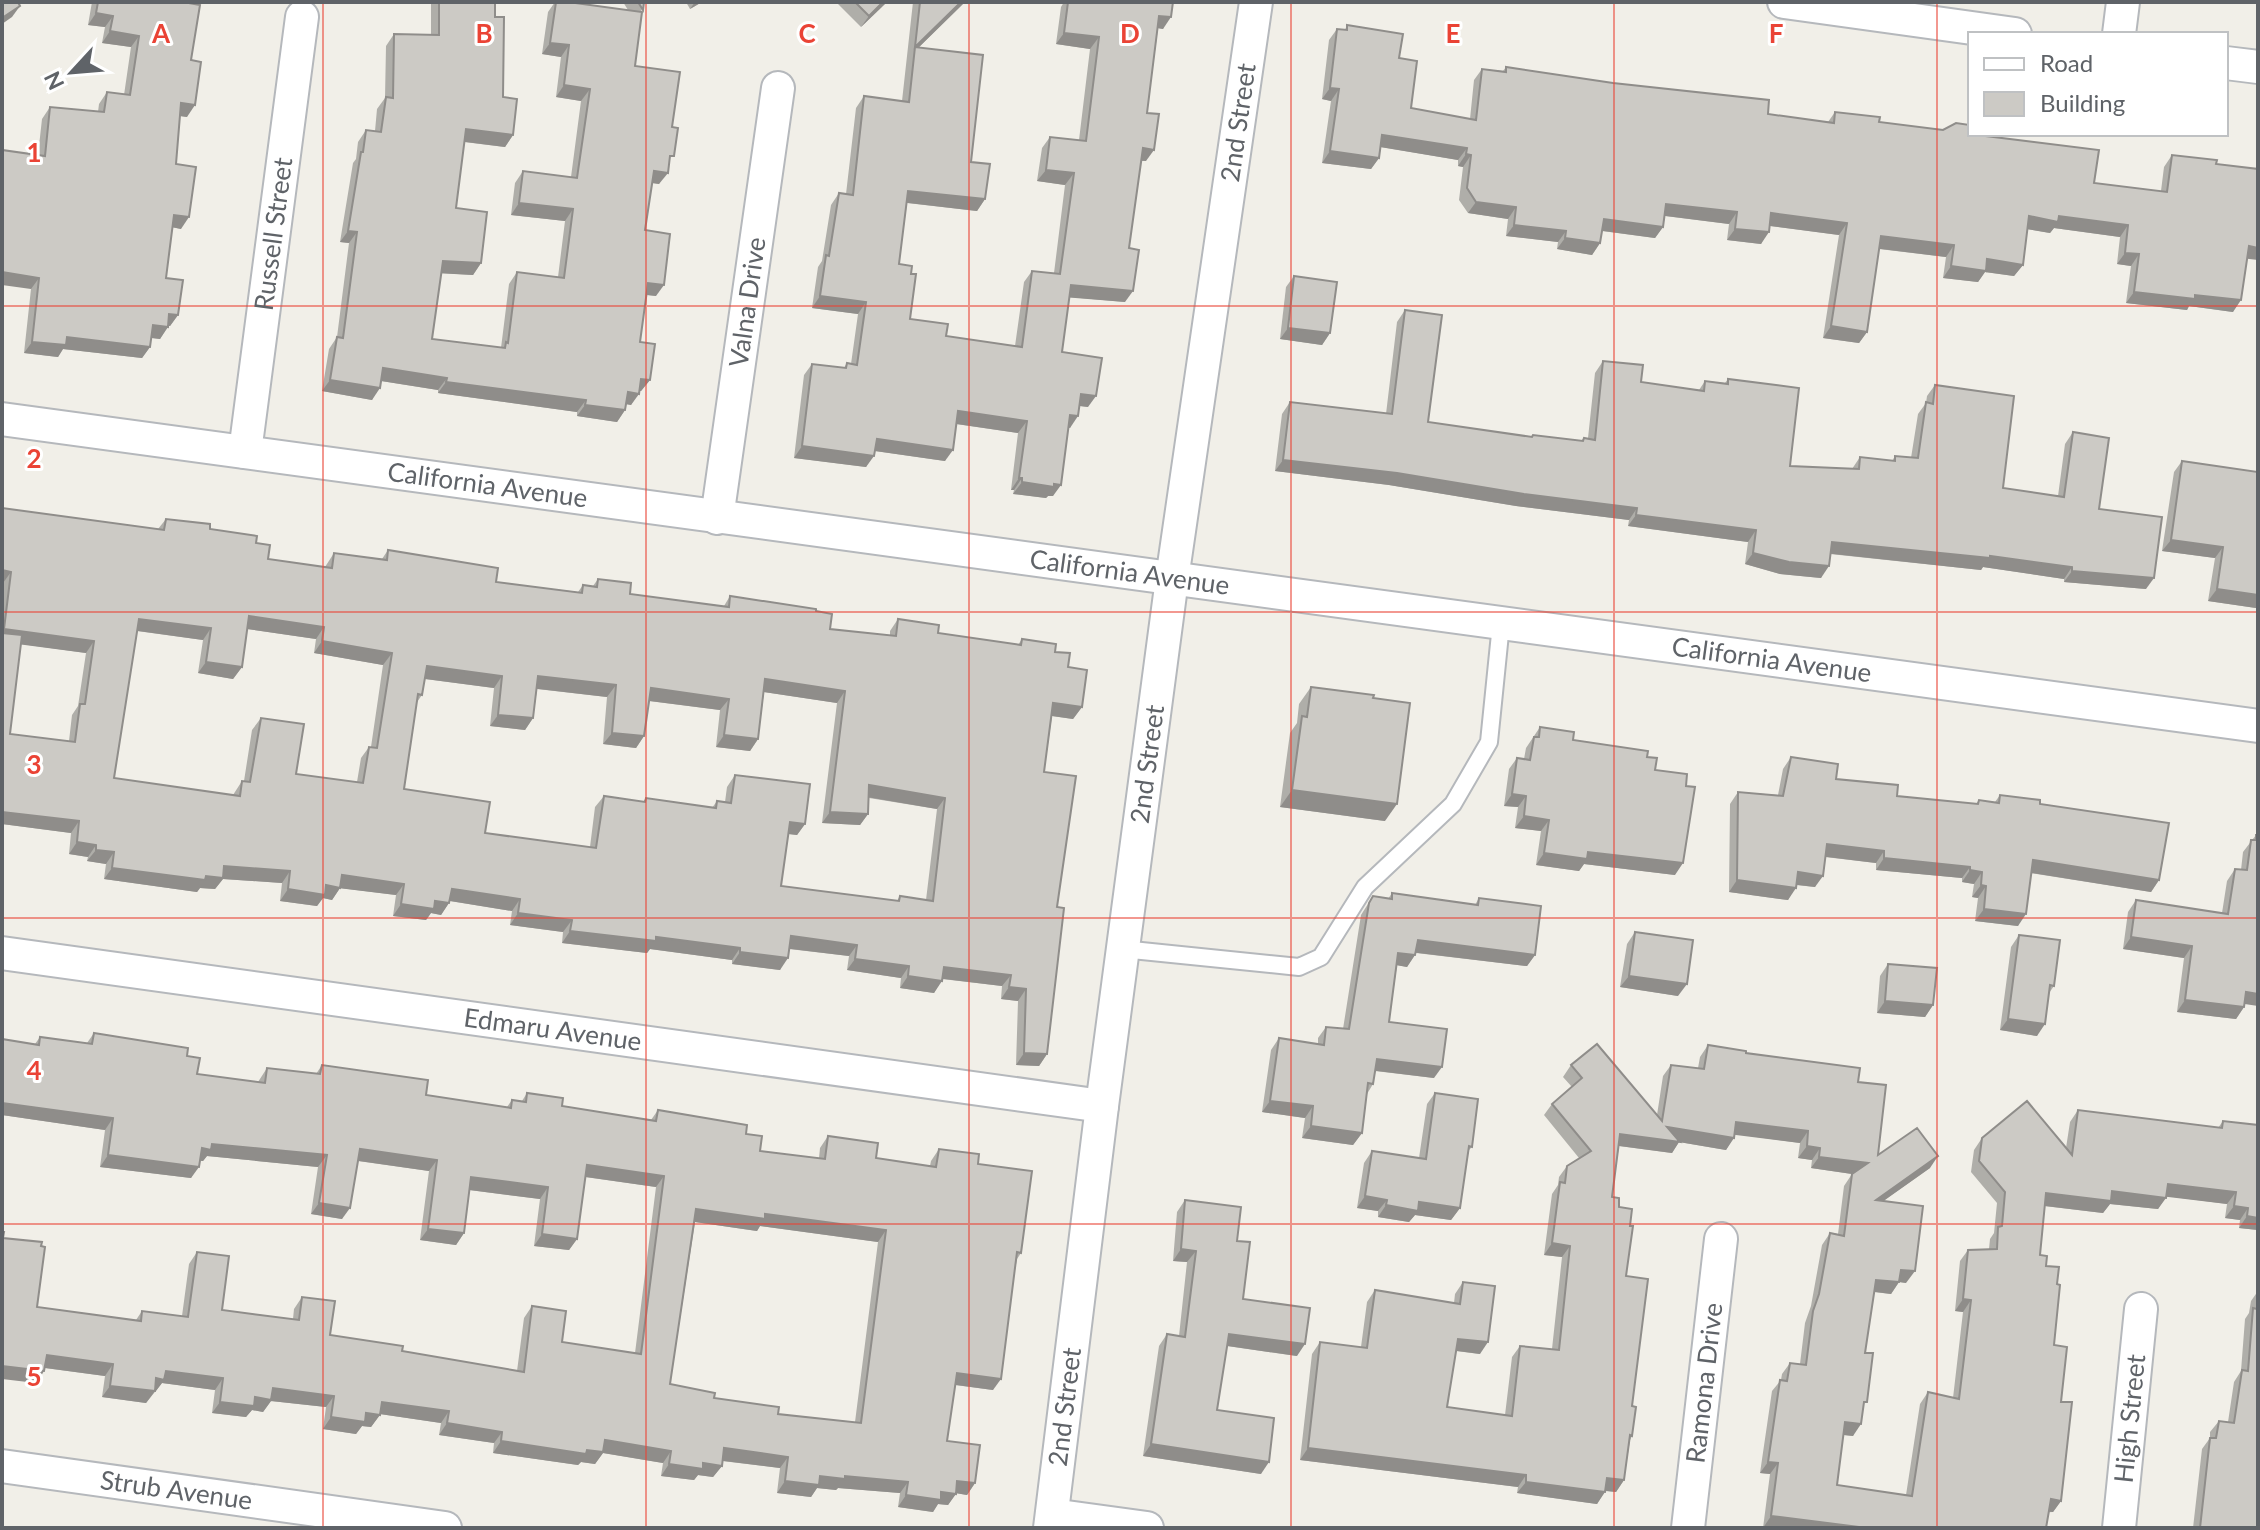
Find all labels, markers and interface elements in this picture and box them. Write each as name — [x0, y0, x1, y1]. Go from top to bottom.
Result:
text: A — [151, 17, 171, 49]
text: B — [475, 17, 493, 49]
text: C — [798, 17, 816, 49]
text: D — [1120, 17, 1140, 49]
text: E — [1446, 17, 1460, 49]
text: F — [1769, 17, 1783, 49]
north arrow — [32, 32, 112, 112]
legend — [1968, 32, 2228, 136]
text: Road — [2040, 48, 2093, 77]
street label: 2nd Street — [1213, 60, 1262, 184]
text: N — [38, 67, 69, 95]
text: Building — [2040, 88, 2125, 117]
text: 1 — [26, 136, 42, 168]
street label: Russell Street — [247, 155, 299, 312]
street label: Valna Drive — [722, 235, 772, 369]
text: 2 — [26, 442, 42, 474]
street label: California Avenue — [386, 455, 590, 514]
street label: California Avenue — [1028, 542, 1232, 601]
street label: California Avenue — [1670, 629, 1874, 688]
street label: 2nd Street — [1123, 702, 1170, 825]
text: 3 — [26, 748, 42, 780]
street label: Edmaru Avenue — [462, 1000, 644, 1057]
text: 4 — [26, 1054, 42, 1086]
street label: Ramona Drive — [1679, 1301, 1729, 1465]
street label: 2nd Street — [1041, 1345, 1087, 1468]
street label: High Street — [2107, 1352, 2151, 1484]
text: 5 — [26, 1360, 42, 1392]
street label: Strub Avenue — [98, 1463, 255, 1516]

